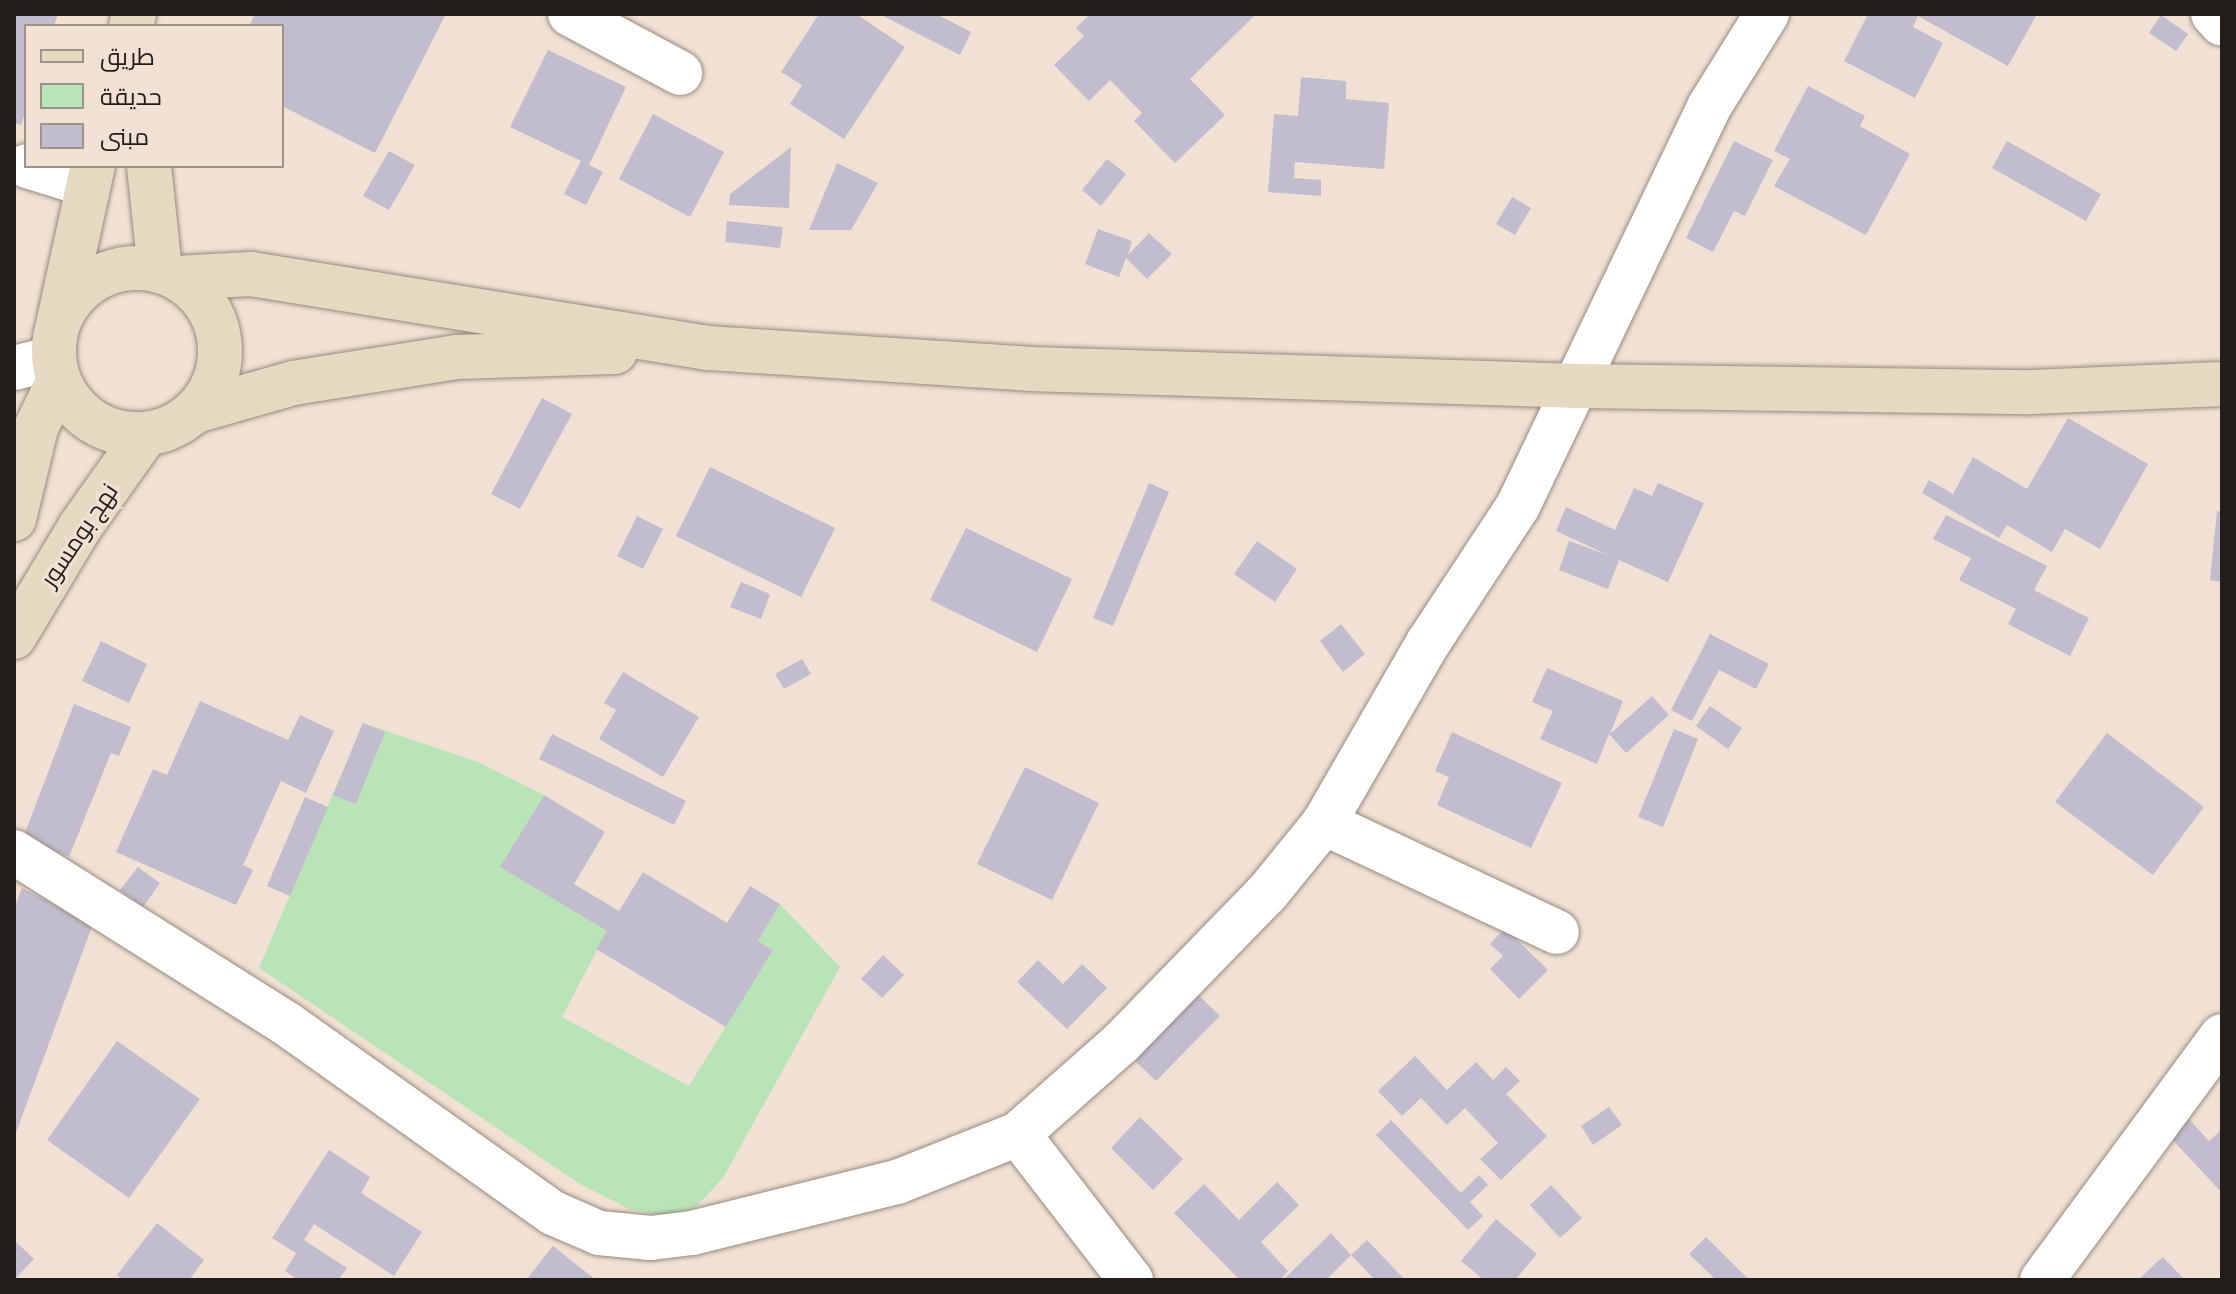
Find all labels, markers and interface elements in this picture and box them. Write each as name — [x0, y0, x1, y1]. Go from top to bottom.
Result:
legend — [24, 24, 284, 168]
text: طريق — [100, 43, 155, 70]
text: حديقة — [100, 83, 162, 110]
text: مبنى — [100, 123, 149, 150]
street label: نهج بومسور — [34, 478, 124, 592]

